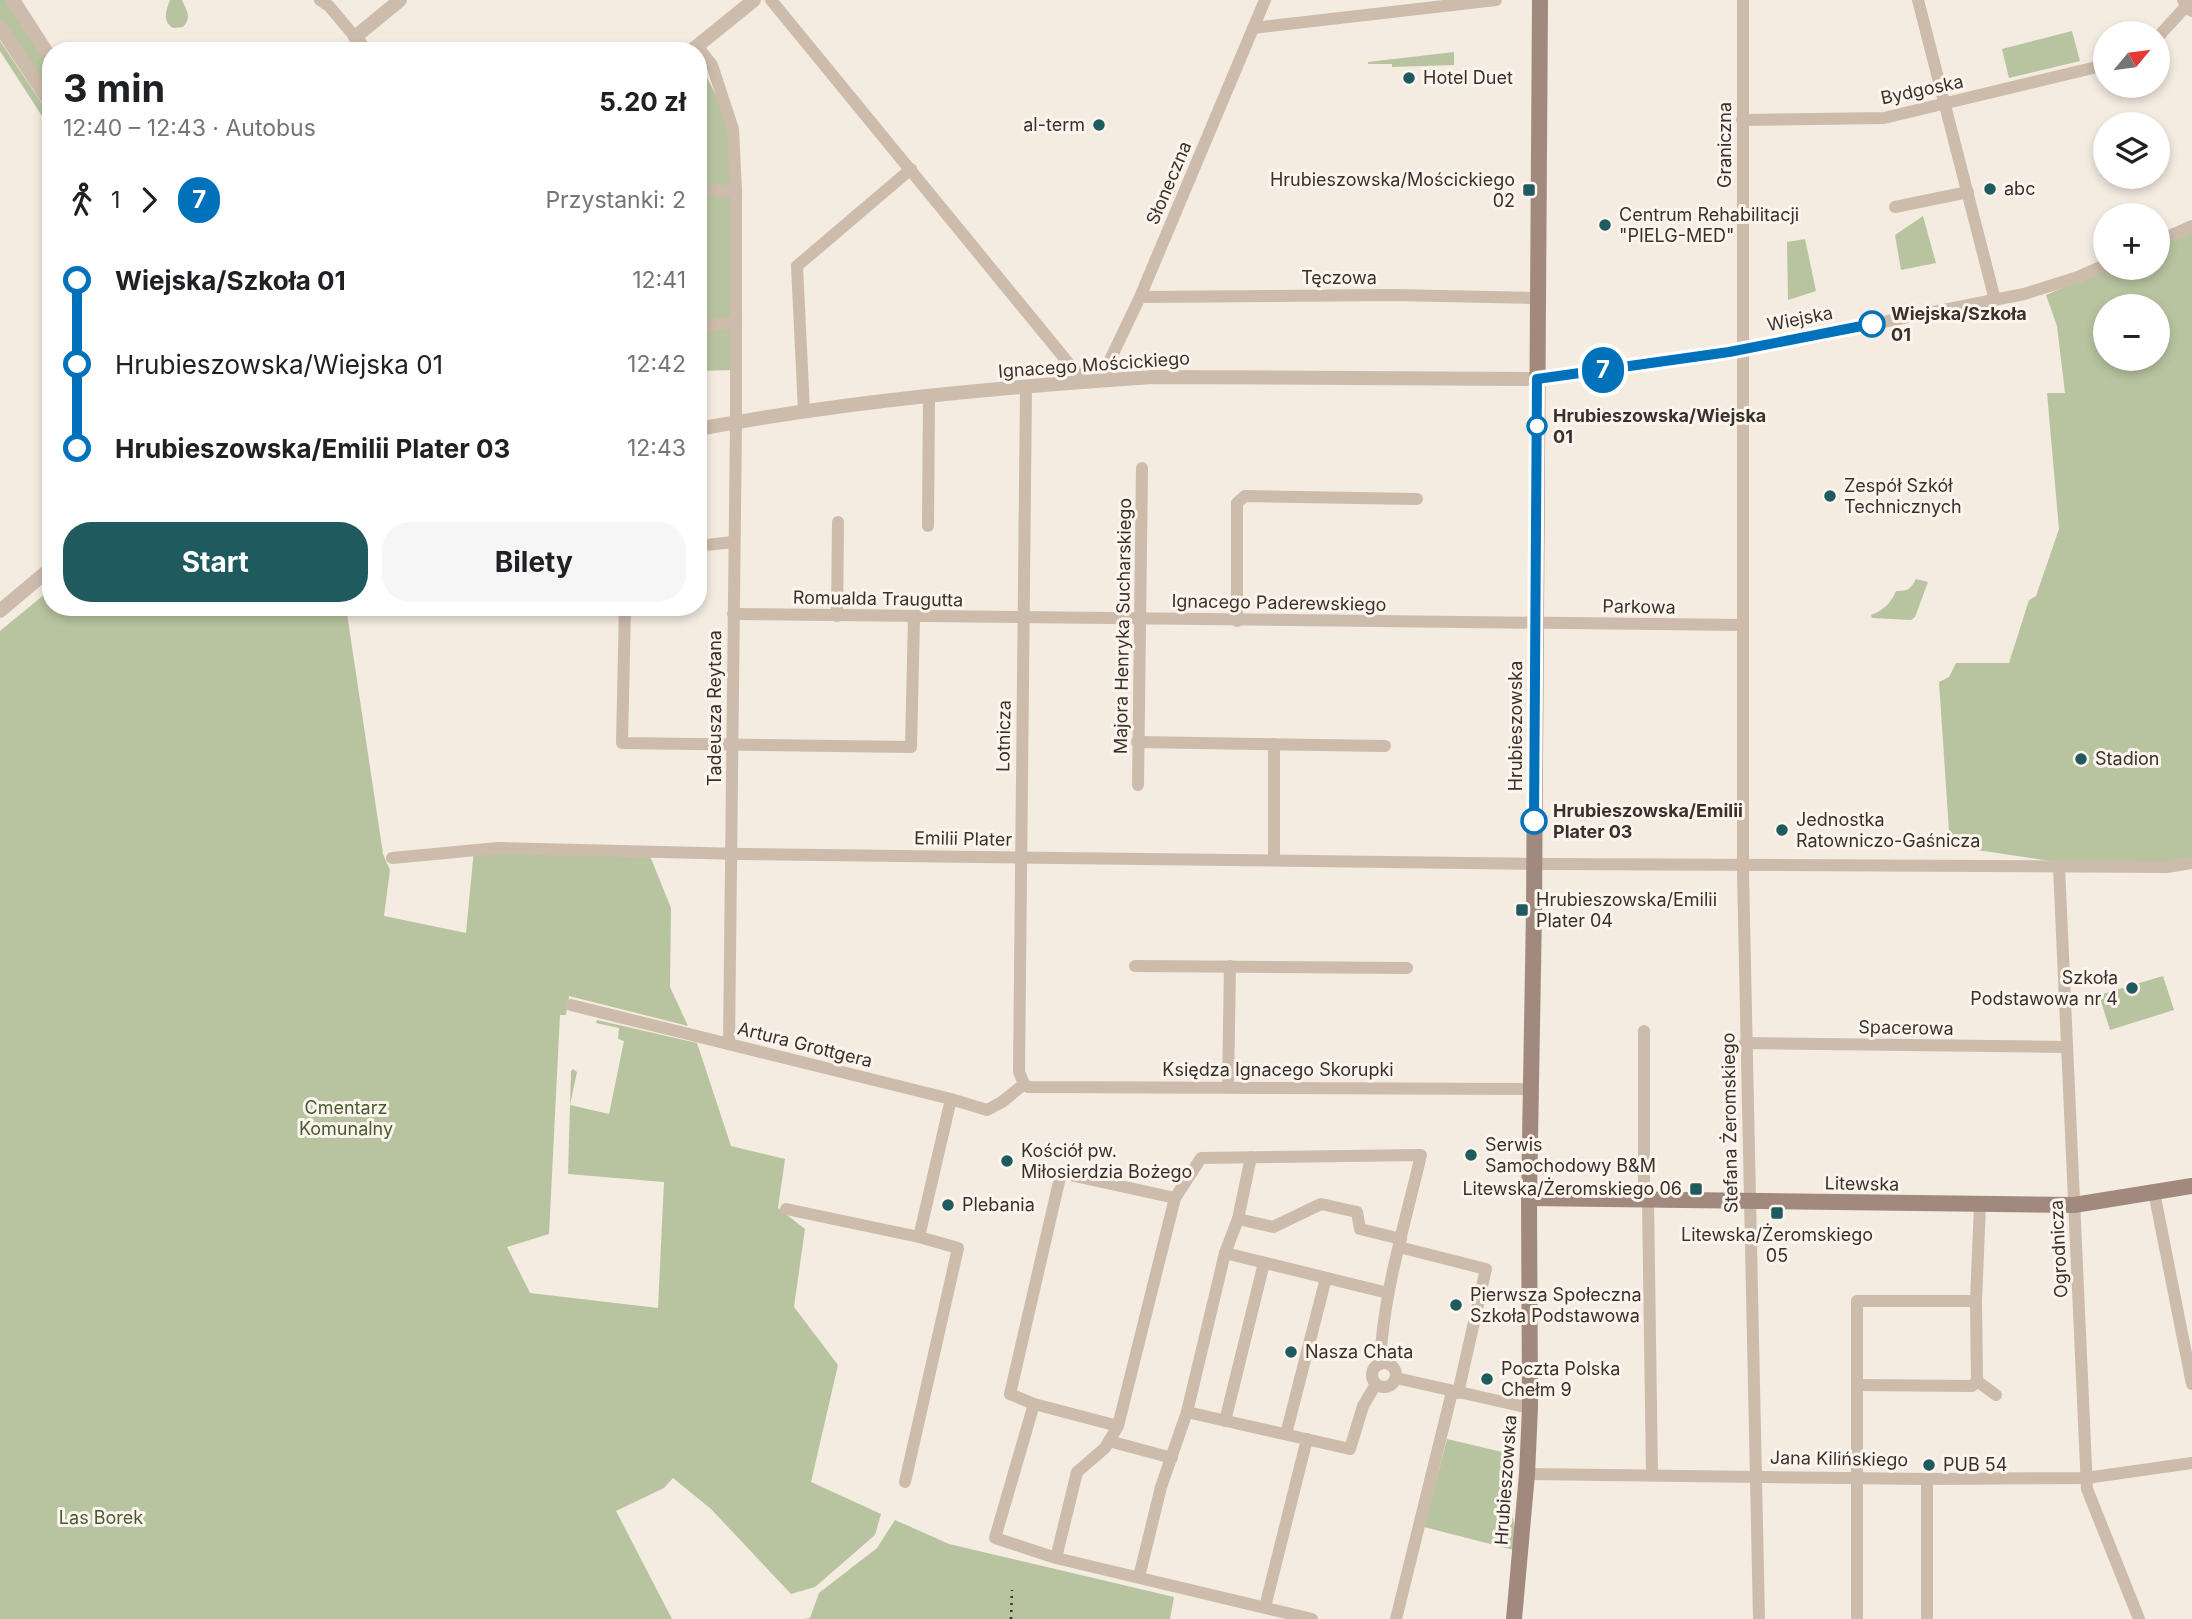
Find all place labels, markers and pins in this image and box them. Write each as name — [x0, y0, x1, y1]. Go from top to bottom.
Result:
place label: Hotel Duet — [1423, 67, 1513, 88]
marker: Hotel Duet — [1401, 70, 1417, 86]
place label: al-term — [1023, 114, 1085, 135]
marker: al-term — [1091, 117, 1107, 133]
place label: Hrubieszowska/Mościckiego 02 — [1270, 169, 1515, 211]
place label: abc — [2004, 178, 2035, 199]
marker: abc — [1982, 181, 1998, 197]
marker: Hrubieszowska/Mościckiego 02 — [1521, 182, 1537, 198]
place label: Centrum Rehabilitacji "PIELG-MED" — [1619, 204, 1799, 246]
marker: Centrum Rehabilitacji "PIELG-MED" — [1597, 217, 1613, 233]
place label: Wiejska/Szkoła 01 — [1891, 303, 2027, 345]
marker: Wiejska/Szkoła 01 — [1859, 311, 1885, 337]
place label: Hrubieszowska/Wiejska 01 — [1553, 405, 1766, 447]
marker: Hrubieszowska/Wiejska 01 — [1527, 416, 1547, 436]
place label: Zespół Szkół Technicznych — [1844, 475, 1962, 517]
marker: Zespół Szkół Technicznych — [1822, 488, 1838, 504]
place label: Stadion — [2095, 748, 2159, 769]
marker: Stadion — [2073, 751, 2089, 767]
place label: Hrubieszowska/Emilii Plater 03 — [1553, 800, 1743, 842]
marker: Hrubieszowska/Emilii Plater 03 — [1521, 808, 1547, 834]
place label: Jednostka Ratowniczo-Gaśnicza — [1796, 809, 1980, 851]
marker: Jednostka Ratowniczo-Gaśnicza — [1774, 822, 1790, 838]
place label: Hrubieszowska/Emilii Plater 04 — [1536, 889, 1717, 931]
marker: Hrubieszowska/Emilii Plater 04 — [1514, 902, 1530, 918]
place label: Szkoła Podstawowa nr 4 — [1970, 967, 2118, 1009]
marker: Szkoła Podstawowa nr 4 — [2124, 980, 2140, 996]
place label: Serwis Samochodowy B&M — [1485, 1134, 1656, 1176]
place label: Kościół pw. Miłosierdzia Bożego — [1021, 1140, 1192, 1182]
marker: Serwis Samochodowy B&M — [1463, 1147, 1479, 1163]
marker: Kościół pw. Miłosierdzia Bożego — [999, 1153, 1015, 1169]
place label: Litewska/Żeromskiego 06 — [1462, 1177, 1682, 1199]
marker: Litewska/Żeromskiego 06 — [1688, 1181, 1704, 1197]
place label: Plebania — [962, 1194, 1035, 1215]
marker: Plebania — [940, 1197, 956, 1213]
marker: Litewska/Żeromskiego 05 — [1769, 1205, 1785, 1221]
place label: Litewska/Żeromskiego 05 — [1681, 1223, 1873, 1266]
place label: Pierwsza Społeczna Szkoła Podstawowa — [1470, 1284, 1642, 1326]
marker: Pierwsza Społeczna Szkoła Podstawowa — [1448, 1297, 1464, 1313]
place label: Nasza Chata — [1305, 1341, 1413, 1362]
marker: Nasza Chata — [1283, 1344, 1299, 1360]
place label: Poczta Polska Chełm 9 — [1501, 1358, 1620, 1400]
marker: Poczta Polska Chełm 9 — [1479, 1371, 1495, 1387]
place label: PUB 54 — [1943, 1454, 2007, 1475]
marker: PUB 54 — [1921, 1457, 1937, 1473]

